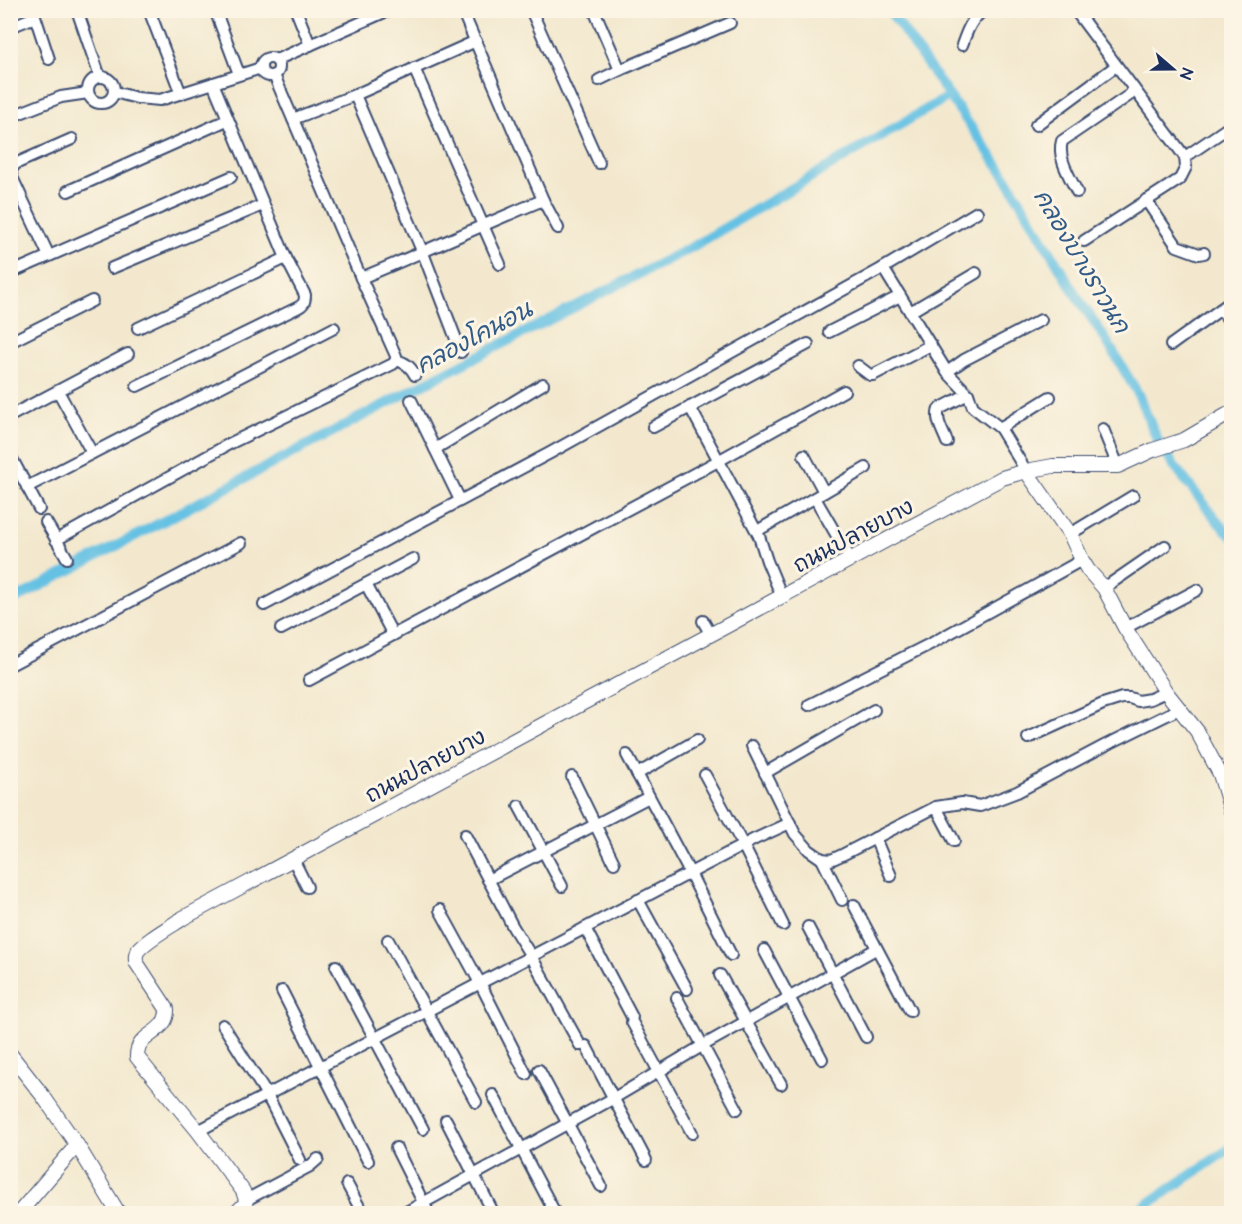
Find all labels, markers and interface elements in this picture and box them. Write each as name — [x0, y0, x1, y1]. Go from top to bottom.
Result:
north arrow — [1143, 39, 1203, 99]
text: N — [1174, 65, 1198, 82]
water label: คลองบางราวนก — [1025, 183, 1138, 341]
water label: คลองโคนอน — [410, 293, 539, 383]
street label: ถนนปลายบาง — [788, 492, 919, 581]
street label: ถนนปลายบาง — [360, 722, 491, 811]

